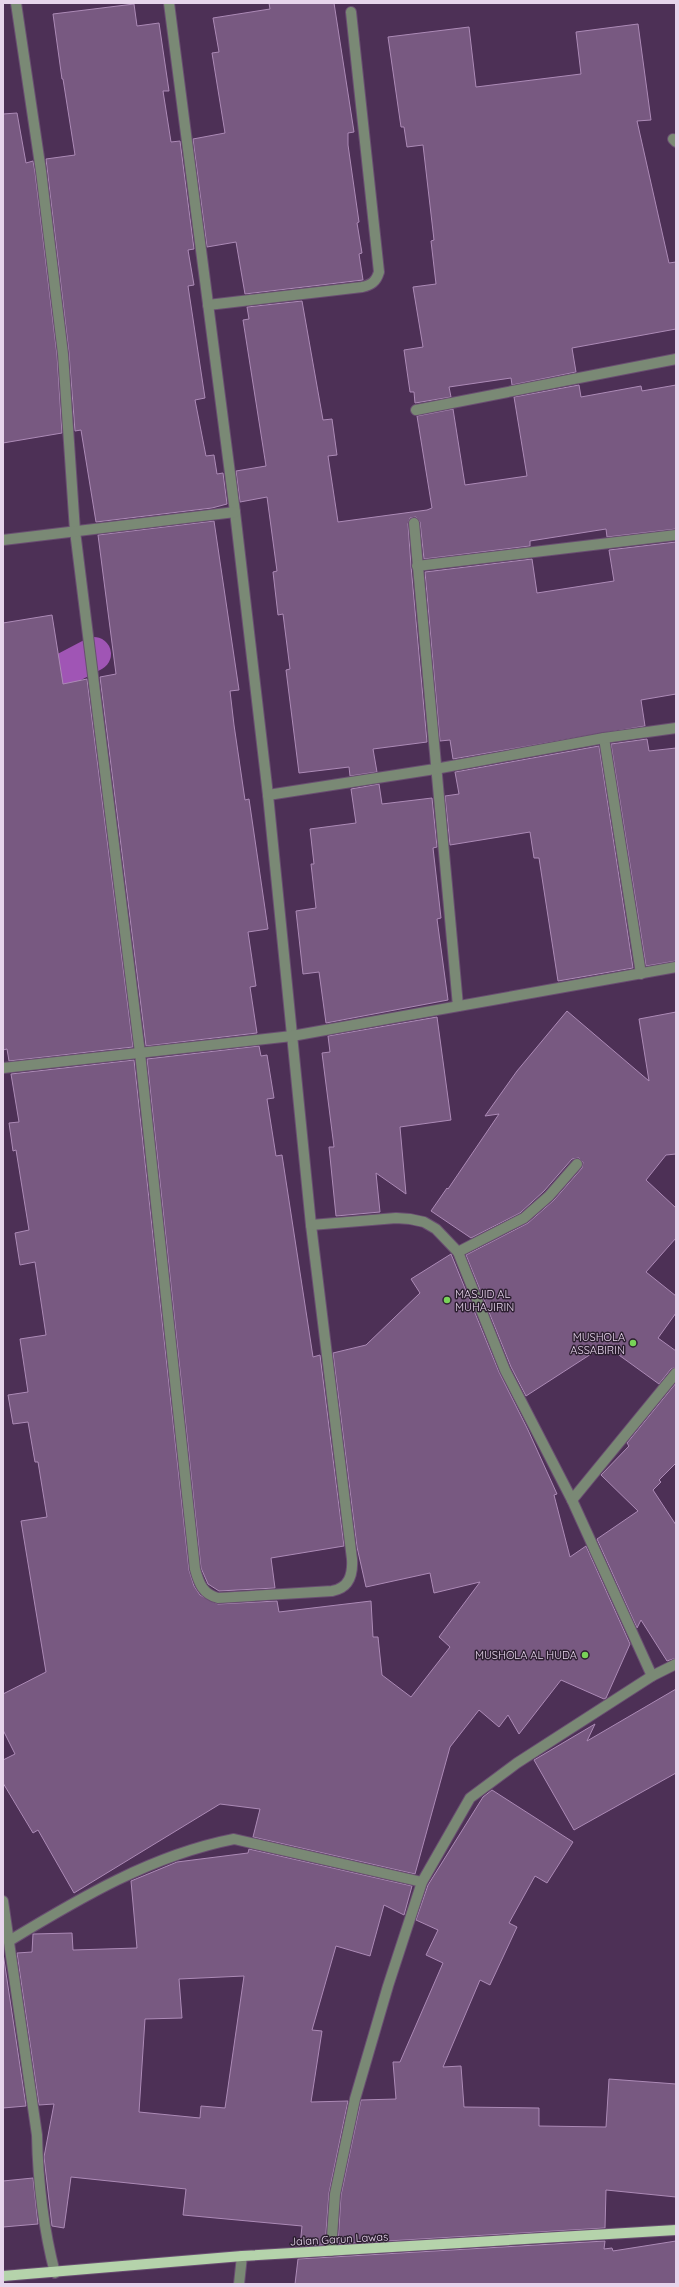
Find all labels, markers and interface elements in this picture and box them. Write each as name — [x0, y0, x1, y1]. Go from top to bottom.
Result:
place label: MASJID AL MUHAJIRIN — [455, 1287, 514, 1314]
marker: MASJID AL MUHAJIRIN — [442, 1295, 452, 1305]
place label: MUSHOLA ASSABIRIN — [570, 1330, 625, 1357]
marker: MUSHOLA ASSABIRIN — [628, 1338, 638, 1348]
place label: MUSHOLA AL HUDA — [475, 1648, 577, 1662]
marker: MUSHOLA AL HUDA — [580, 1650, 590, 1660]
street label: Jalan Garun Lawas — [289, 2229, 389, 2249]

